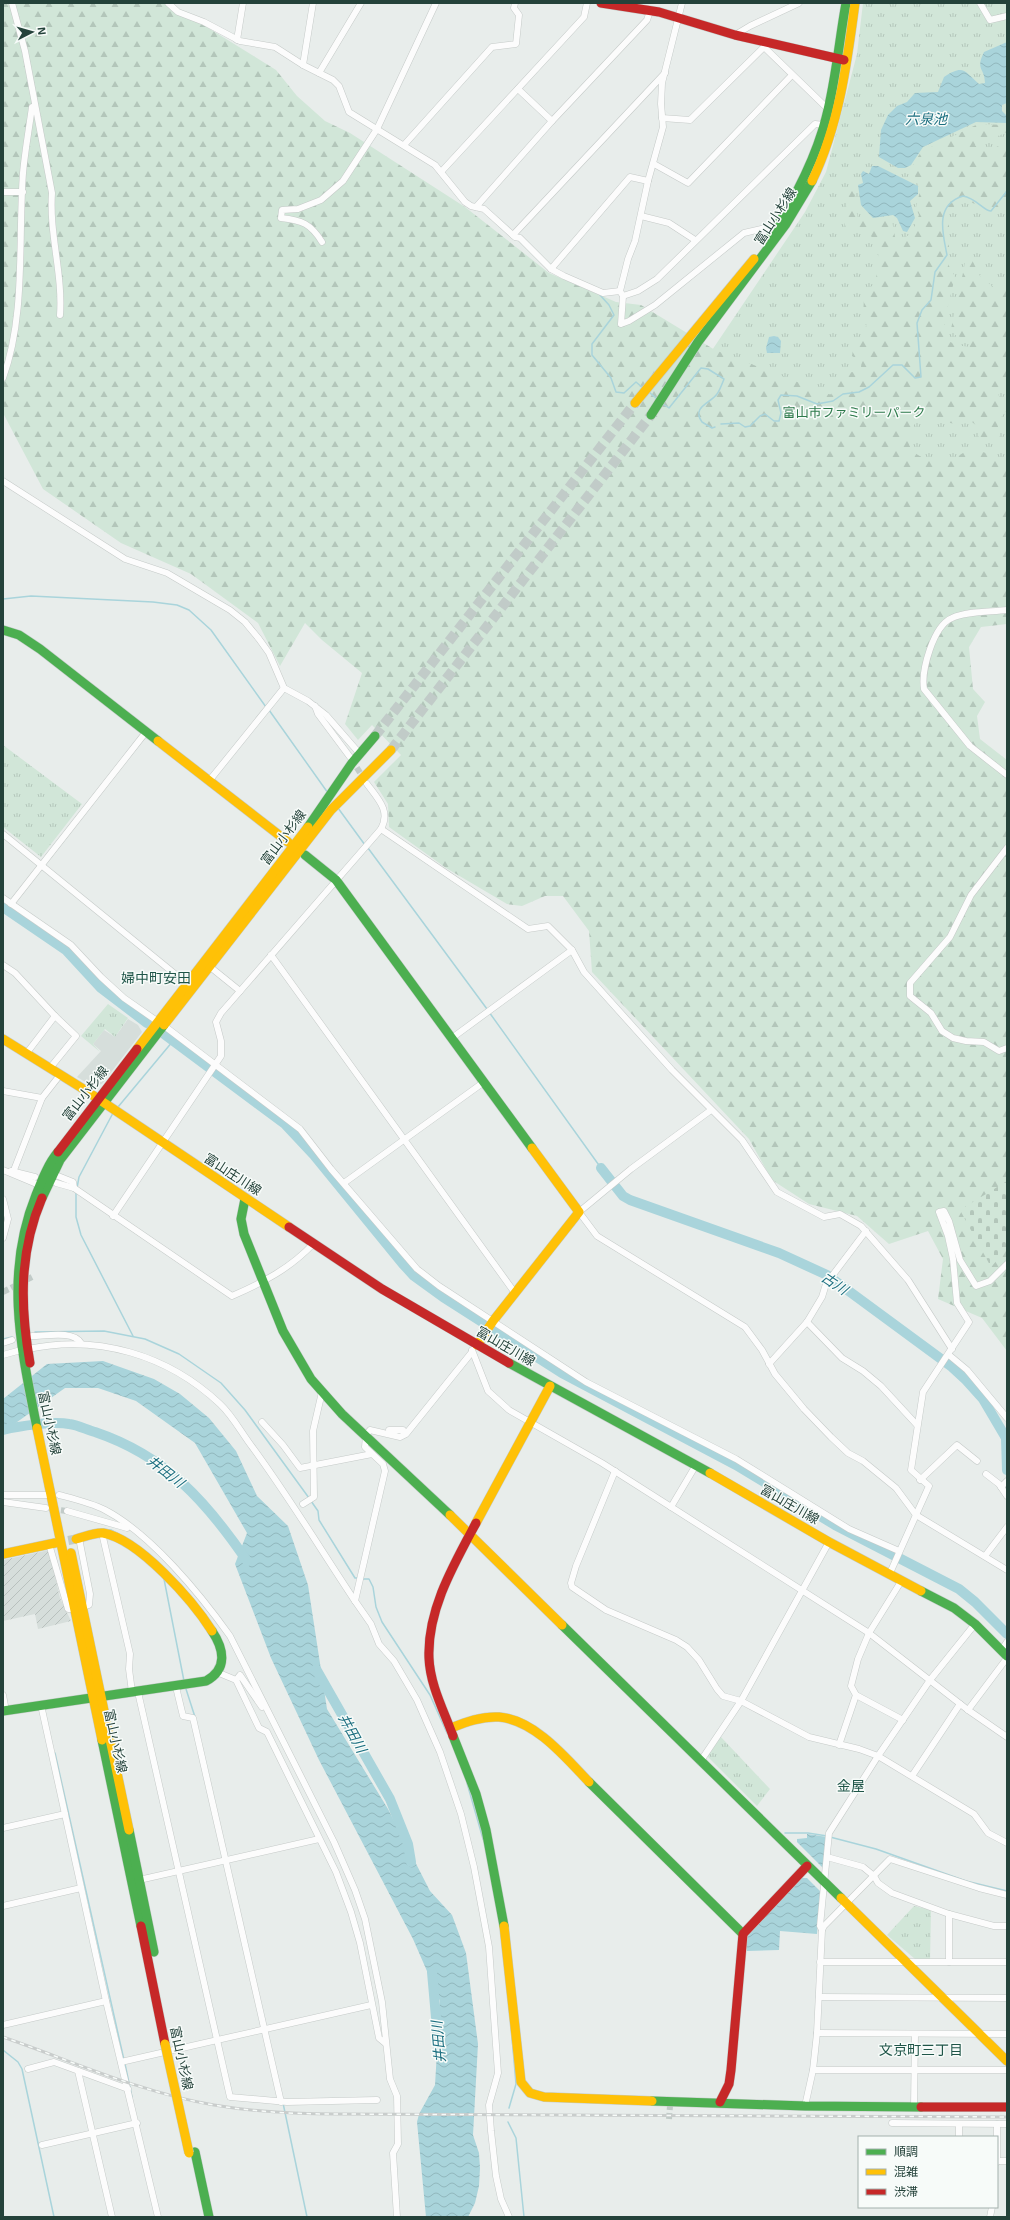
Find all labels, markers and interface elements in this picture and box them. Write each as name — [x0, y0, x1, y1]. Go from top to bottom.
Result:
north arrow — [12, 12, 52, 52]
text: N — [36, 26, 49, 36]
water label: 六泉池 — [905, 110, 949, 127]
street label: 富山小杉線 — [751, 184, 799, 248]
park label: 富山市ファミリーパーク — [783, 404, 925, 420]
street label: 富山小杉線 — [257, 806, 309, 868]
district label: 婦中町安田 — [121, 969, 191, 986]
street label: 富山小杉線 — [59, 1062, 111, 1124]
street label: 富山庄川線 — [201, 1150, 265, 1198]
water label: 古川 — [819, 1268, 853, 1299]
street label: 富山庄川線 — [474, 1323, 538, 1369]
street label: 富山小杉線 — [35, 1390, 65, 1456]
water label: 井田川 — [144, 1451, 189, 1492]
street label: 富山庄川線 — [758, 1481, 822, 1527]
street label: 富山小杉線 — [101, 1708, 131, 1774]
water label: 井田川 — [335, 1711, 372, 1757]
district label: 金屋 — [837, 1777, 865, 1794]
water label: 井田川 — [428, 2018, 448, 2064]
street label: 富山小杉線 — [167, 2025, 197, 2091]
district label: 文京町三丁目 — [879, 2041, 963, 2058]
legend — [858, 2136, 998, 2208]
text: 順調 — [894, 2144, 918, 2158]
text: 混雑 — [894, 2164, 918, 2178]
text: 渋滞 — [894, 2184, 918, 2198]

